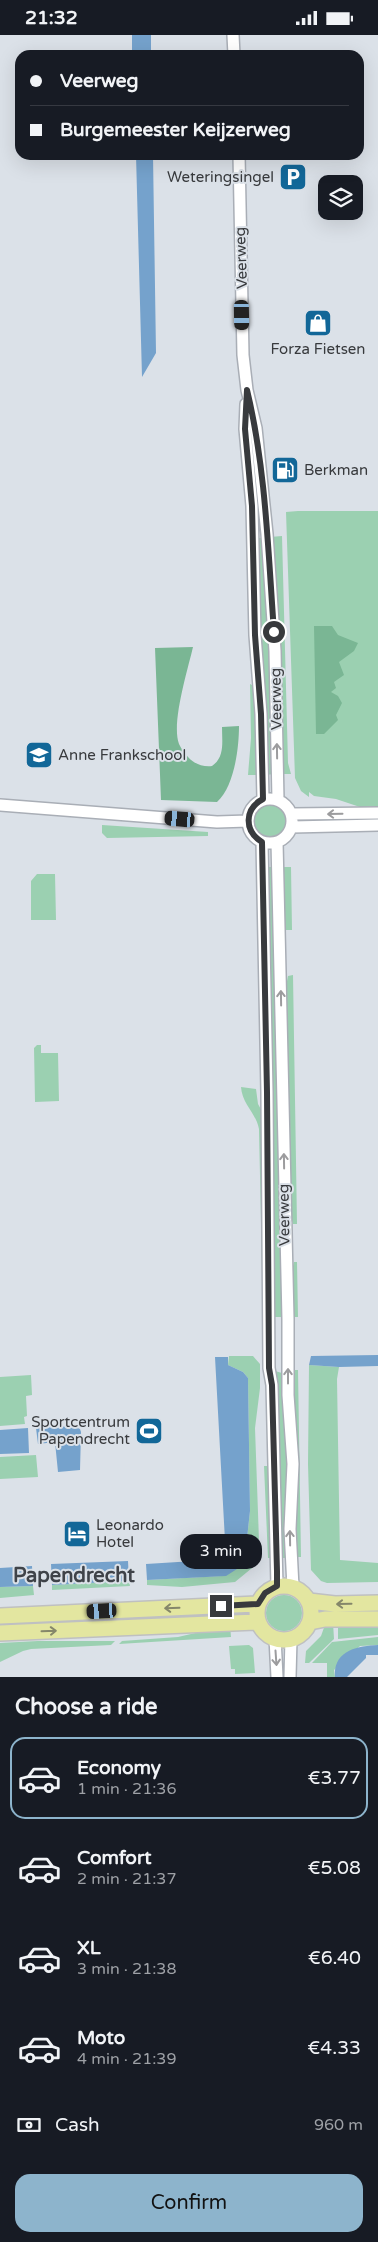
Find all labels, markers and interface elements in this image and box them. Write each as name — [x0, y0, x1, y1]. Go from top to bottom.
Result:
text: 21:32 — [25, 7, 78, 29]
text: Veerweg — [60, 70, 139, 92]
text: Burgemeester Keijzerweg — [60, 119, 291, 141]
parking icon: Weteringsingel — [278, 162, 308, 192]
place label: Weteringsingel — [167, 168, 274, 186]
map controls — [318, 175, 363, 220]
button: layers — [318, 175, 363, 220]
street label: Veerweg — [231, 227, 251, 289]
car — [234, 300, 249, 330]
shop icon: Forza Fietsen — [303, 308, 333, 338]
place label: Forza Fietsen — [271, 340, 365, 358]
fuel station icon: Berkman — [270, 455, 300, 485]
place label: Berkman — [304, 461, 368, 479]
route start — [263, 621, 285, 643]
street label: Veerweg — [266, 668, 286, 730]
school or university icon: Anne Frankschool — [24, 740, 54, 770]
one-way arrow — [272, 743, 281, 759]
place label: Anne Frankschool — [58, 746, 186, 764]
one-way arrow — [327, 809, 344, 819]
car — [164, 810, 195, 828]
one-way arrow — [276, 991, 286, 1007]
one-way arrow — [279, 1153, 288, 1169]
street label: Veerweg — [274, 1184, 294, 1246]
one-way arrow — [283, 1368, 293, 1384]
place label: Sportcentrum Papendrecht — [31, 1413, 130, 1448]
sports icon: Sportcentrum Papendrecht — [134, 1416, 164, 1446]
place label: Leonardo Hotel — [96, 1516, 164, 1551]
hotel icon: Leonardo Hotel — [62, 1519, 92, 1549]
one-way arrow — [285, 1530, 295, 1546]
callout: 3 min — [180, 1533, 262, 1569]
text: 3 min — [200, 1541, 242, 1561]
district label: Papendrecht — [13, 1564, 135, 1588]
route end — [210, 1595, 232, 1617]
one-way arrow — [336, 1599, 352, 1609]
car — [86, 1603, 117, 1619]
one-way arrow — [164, 1604, 180, 1613]
one-way arrow — [40, 1627, 56, 1636]
one-way arrow — [271, 1649, 281, 1665]
text: Choose a ride — [15, 1694, 158, 1720]
icon: car — [17, 1756, 62, 1801]
text: Economy — [77, 1757, 161, 1779]
text: €3.77 — [307, 1767, 361, 1789]
text: 1 min · 21:36 — [77, 1779, 176, 1799]
icon: car — [17, 1846, 62, 1891]
text: Comfort — [77, 1847, 151, 1869]
text: €5.08 — [307, 1857, 361, 1879]
text: 2 min · 21:37 — [77, 1869, 176, 1889]
icon: car — [17, 1936, 62, 1981]
text: XL — [77, 1937, 101, 1959]
text: €6.40 — [308, 1947, 361, 1969]
text: 3 min · 21:38 — [77, 1959, 176, 1979]
icon: car — [17, 2026, 62, 2071]
text: Moto — [77, 2027, 125, 2049]
text: €4.33 — [307, 2037, 361, 2059]
text: 4 min · 21:39 — [77, 2049, 176, 2069]
icon: cash — [15, 2111, 43, 2139]
text: Cash — [55, 2114, 100, 2136]
text: 960 m — [314, 2115, 363, 2135]
button: Confirm — [15, 2174, 363, 2232]

